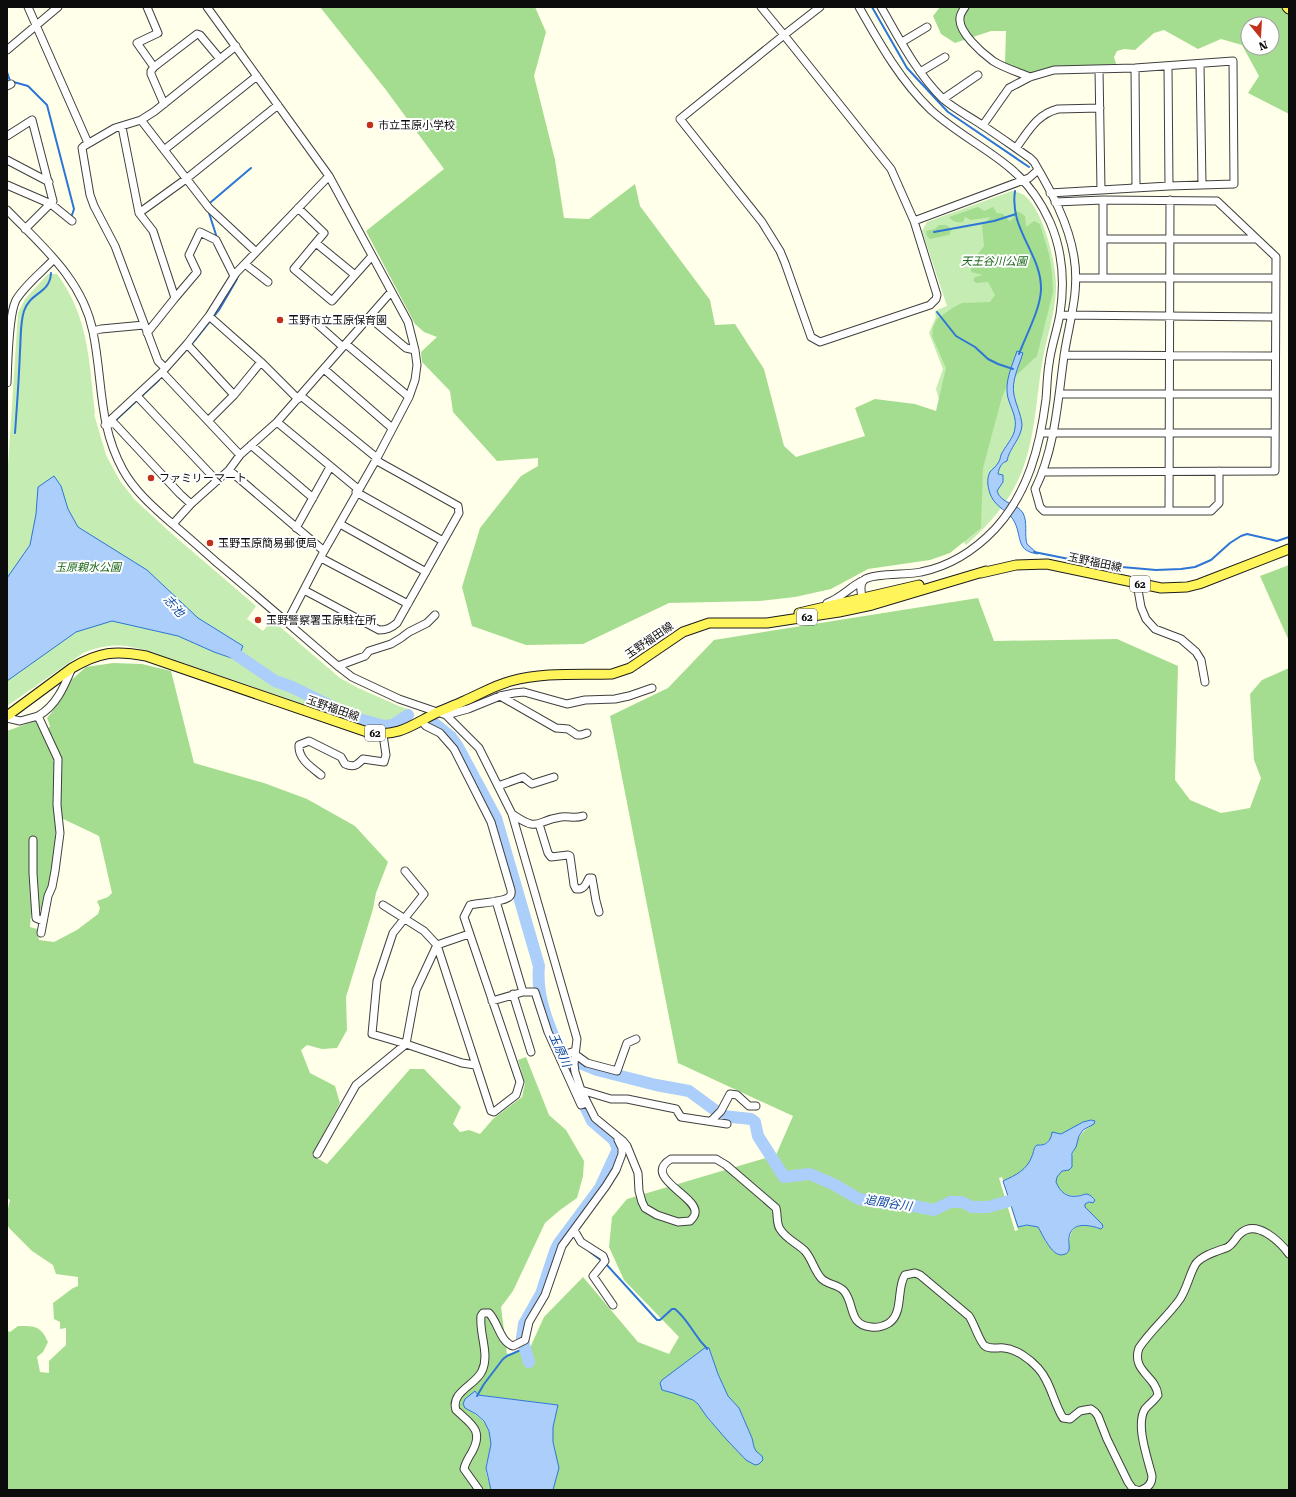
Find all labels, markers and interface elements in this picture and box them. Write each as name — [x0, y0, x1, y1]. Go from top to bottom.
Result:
north arrow — [1240, 16, 1280, 56]
text: N — [1256, 38, 1269, 53]
place label: 市立玉原小学校 — [378, 119, 455, 132]
marker: 市立玉原小学校 — [365, 120, 375, 130]
park label: 天王谷川公園 — [961, 255, 1029, 268]
place label: 玉野市立玉原保育園 — [288, 314, 387, 327]
marker: 玉野市立玉原保育園 — [275, 315, 285, 325]
place label: ファミリーマート — [159, 472, 247, 485]
marker: ファミリーマート — [146, 473, 156, 483]
place label: 玉野玉原簡易郵便局 — [218, 537, 317, 550]
marker: 玉野玉原簡易郵便局 — [205, 538, 215, 548]
street label: 玉野福田線 — [1067, 550, 1123, 575]
park label: 玉原親水公園 — [55, 561, 123, 574]
road number: 62 — [1130, 576, 1150, 592]
water label: 志池 — [161, 592, 188, 620]
road number: 62 — [797, 609, 817, 625]
place label: 玉野警察署玉原駐在所 — [266, 614, 377, 627]
marker: 玉野警察署玉原駐在所 — [253, 615, 263, 625]
street label: 玉野福田線 — [623, 620, 676, 661]
street label: 玉野福田線 — [305, 693, 361, 724]
road number: 62 — [365, 725, 385, 741]
water label: 玉原川 — [546, 1031, 575, 1071]
water label: 追間谷川 — [863, 1192, 915, 1214]

